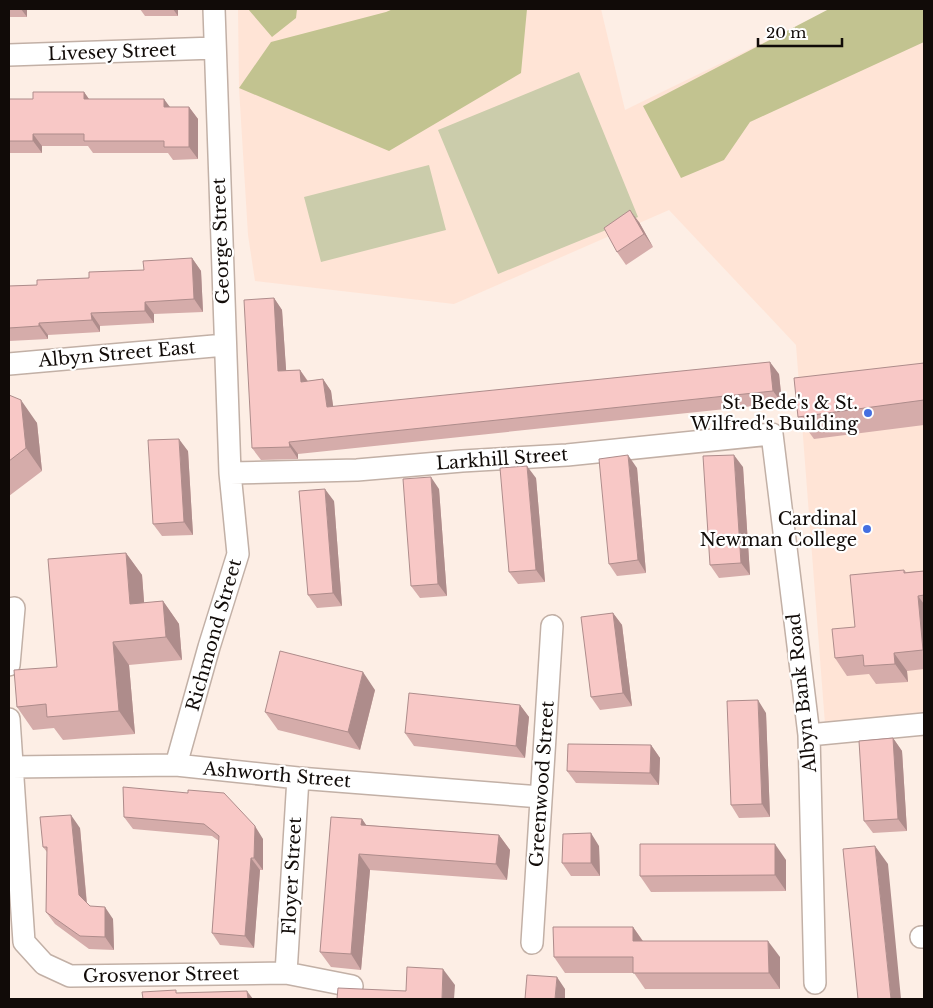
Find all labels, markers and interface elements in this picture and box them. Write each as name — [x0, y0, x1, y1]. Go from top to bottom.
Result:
scale bar — [758, 15, 842, 47]
text: 20 m — [766, 23, 806, 42]
street label: Livesey Street — [47, 39, 177, 65]
street label: George Street — [208, 177, 234, 305]
street label: Albyn Street East — [37, 336, 197, 372]
place label: St. Bede's & St. Wilfred's Building — [690, 392, 858, 435]
marker: St. Bede's & St. Wilfred's Building — [862, 407, 874, 419]
street label: Larkhill Street — [435, 443, 569, 475]
place label: Cardinal Newman College — [700, 508, 857, 551]
marker: Cardinal Newman College — [861, 523, 873, 535]
street label: Richmond Street — [182, 556, 246, 714]
street label: Albyn Bank Road — [783, 612, 821, 775]
street label: Greenwood Street — [525, 700, 559, 868]
street label: Ashworth Street — [201, 758, 352, 792]
street label: Floyer Street — [278, 816, 306, 936]
street label: Grosvenor Street — [83, 963, 240, 987]

